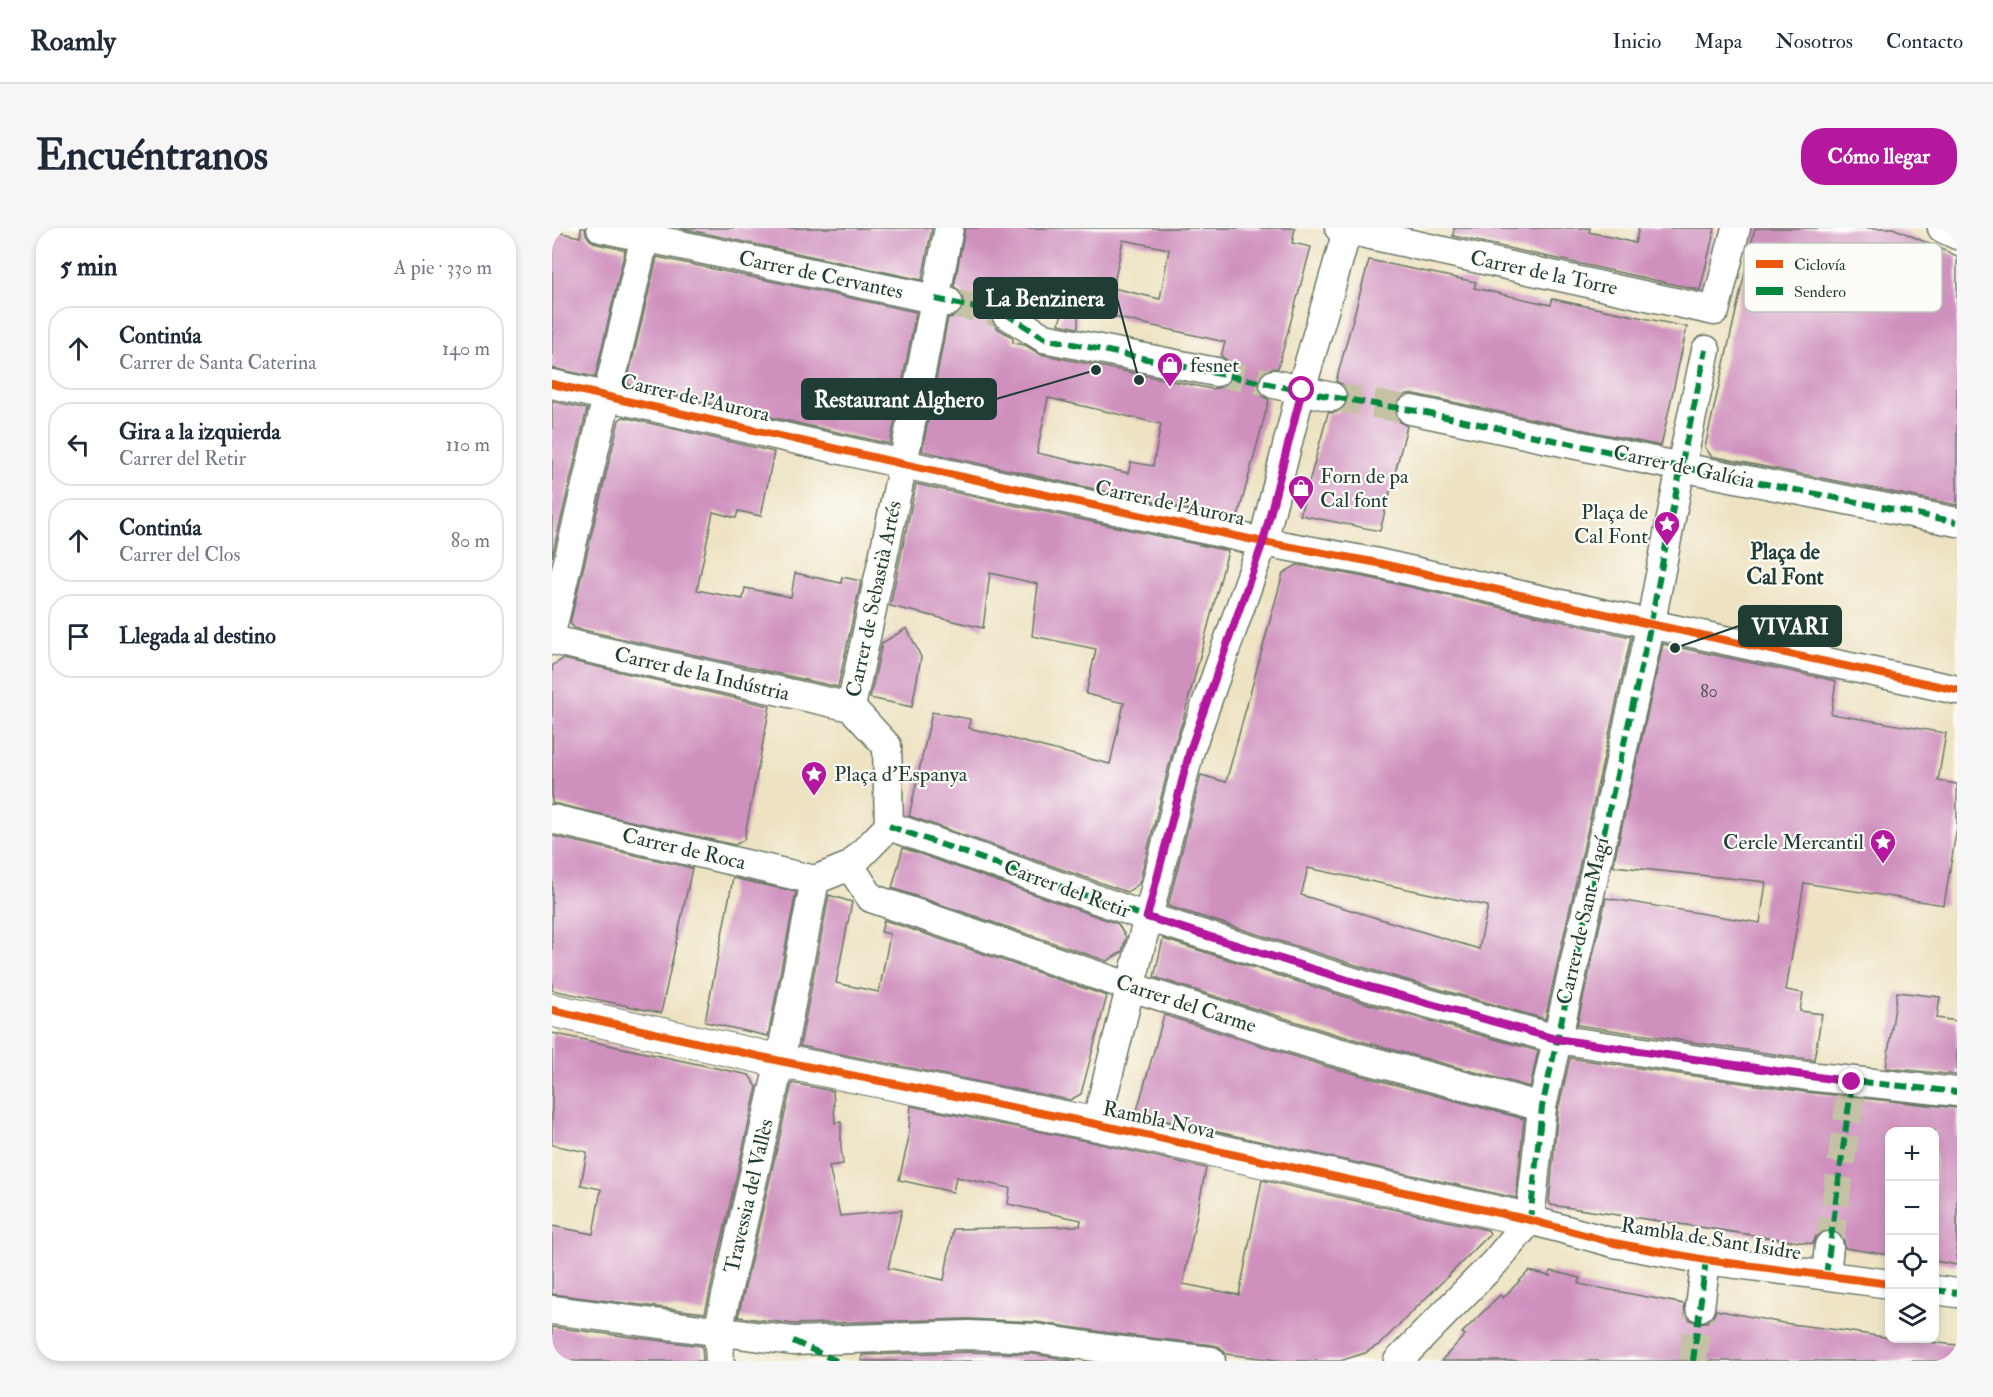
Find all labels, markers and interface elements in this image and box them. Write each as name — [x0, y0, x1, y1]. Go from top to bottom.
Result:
text: Roamly — [30, 24, 116, 59]
text: Inicio — [1612, 28, 1661, 55]
text: Mapa — [1694, 28, 1742, 55]
text: Nosotros — [1775, 28, 1853, 55]
text: Contacto — [1886, 28, 1963, 55]
button: Cómo llegar — [1801, 128, 1957, 185]
text: Encuéntranos — [36, 130, 268, 182]
legend — [1744, 243, 1942, 312]
street label: Carrer de Cervantes — [736, 244, 906, 306]
street label: Carrer de la Torre — [1468, 244, 1620, 302]
text: 5 min — [60, 251, 117, 283]
text: A pie · 330 m — [394, 255, 492, 280]
text: Ciclovía — [1794, 255, 1846, 275]
callout: La Benzinera — [974, 278, 1117, 318]
text: Sendero — [1794, 282, 1846, 302]
text: La Benzinera — [986, 285, 1105, 313]
text: Continúa — [119, 322, 202, 350]
icon: ahead — [62, 332, 95, 365]
text: 140 m — [442, 336, 490, 361]
text: Carrer de Santa Caterina — [119, 350, 316, 375]
shop icon: fesnet — [1155, 350, 1185, 388]
place label: fesnet — [1190, 352, 1239, 379]
street label: Carrer de l'Aurora — [618, 368, 773, 428]
route start — [1288, 376, 1314, 402]
callout: Restaurant Alghero — [802, 379, 996, 419]
text: Restaurant Alghero — [814, 386, 984, 415]
text: Gira a la izquierda — [119, 418, 280, 446]
icon: left — [62, 428, 95, 461]
text: 110 m — [446, 432, 490, 457]
street label: Carrer de Galícia — [1611, 439, 1758, 495]
text: Carrer del Retir — [119, 446, 246, 471]
place label: Forn de pa Cal font — [1320, 463, 1409, 514]
shop icon: Forn de pa Cal font — [1286, 473, 1316, 511]
street label: Carrer de l'Aurora — [1093, 474, 1248, 532]
street label: Carrer de Sebastià Artés — [840, 498, 908, 700]
place label: Plaça de Cal Font — [1574, 499, 1648, 550]
place icon: Plaça de Cal Font — [1652, 509, 1682, 547]
text: Continúa — [119, 514, 202, 542]
icon: ahead — [62, 524, 95, 557]
text: 80 m — [451, 528, 490, 553]
district label: Plaça de Cal Font — [1746, 538, 1825, 591]
text: Carrer del Clos — [119, 542, 240, 567]
callout: VIVARI — [1739, 606, 1841, 646]
text: VIVARI — [1750, 613, 1829, 641]
icon: arrive — [62, 620, 95, 653]
text: Llegada al destino — [119, 622, 276, 650]
street label: Carrer de la Indústria — [612, 641, 793, 707]
house number: 80 — [1700, 680, 1718, 703]
place icon: Plaça d'Espanya — [799, 759, 829, 797]
place label: Plaça d'Espanya — [834, 761, 968, 788]
street label: Carrer de Roca — [620, 822, 749, 876]
place icon: Cercle Mercantil — [1868, 827, 1898, 865]
place label: Cercle Mercantil — [1723, 829, 1865, 856]
street label: Carrer de Sant Magí — [1551, 833, 1616, 1007]
street label: Carrer del Retir — [1000, 854, 1134, 925]
street label: Carrer del Carme — [1112, 969, 1260, 1039]
route end — [1838, 1068, 1864, 1094]
street label: Rambla Nova — [1100, 1095, 1218, 1145]
street label: Travessia del Vallès — [718, 1116, 780, 1276]
map controls — [1885, 1127, 1939, 1343]
button: + — [1885, 1127, 1939, 1181]
button: − — [1885, 1181, 1939, 1235]
street label: Rambla de Sant Isidre — [1619, 1211, 1803, 1267]
button: locate — [1885, 1235, 1939, 1289]
button: layers — [1885, 1289, 1939, 1343]

